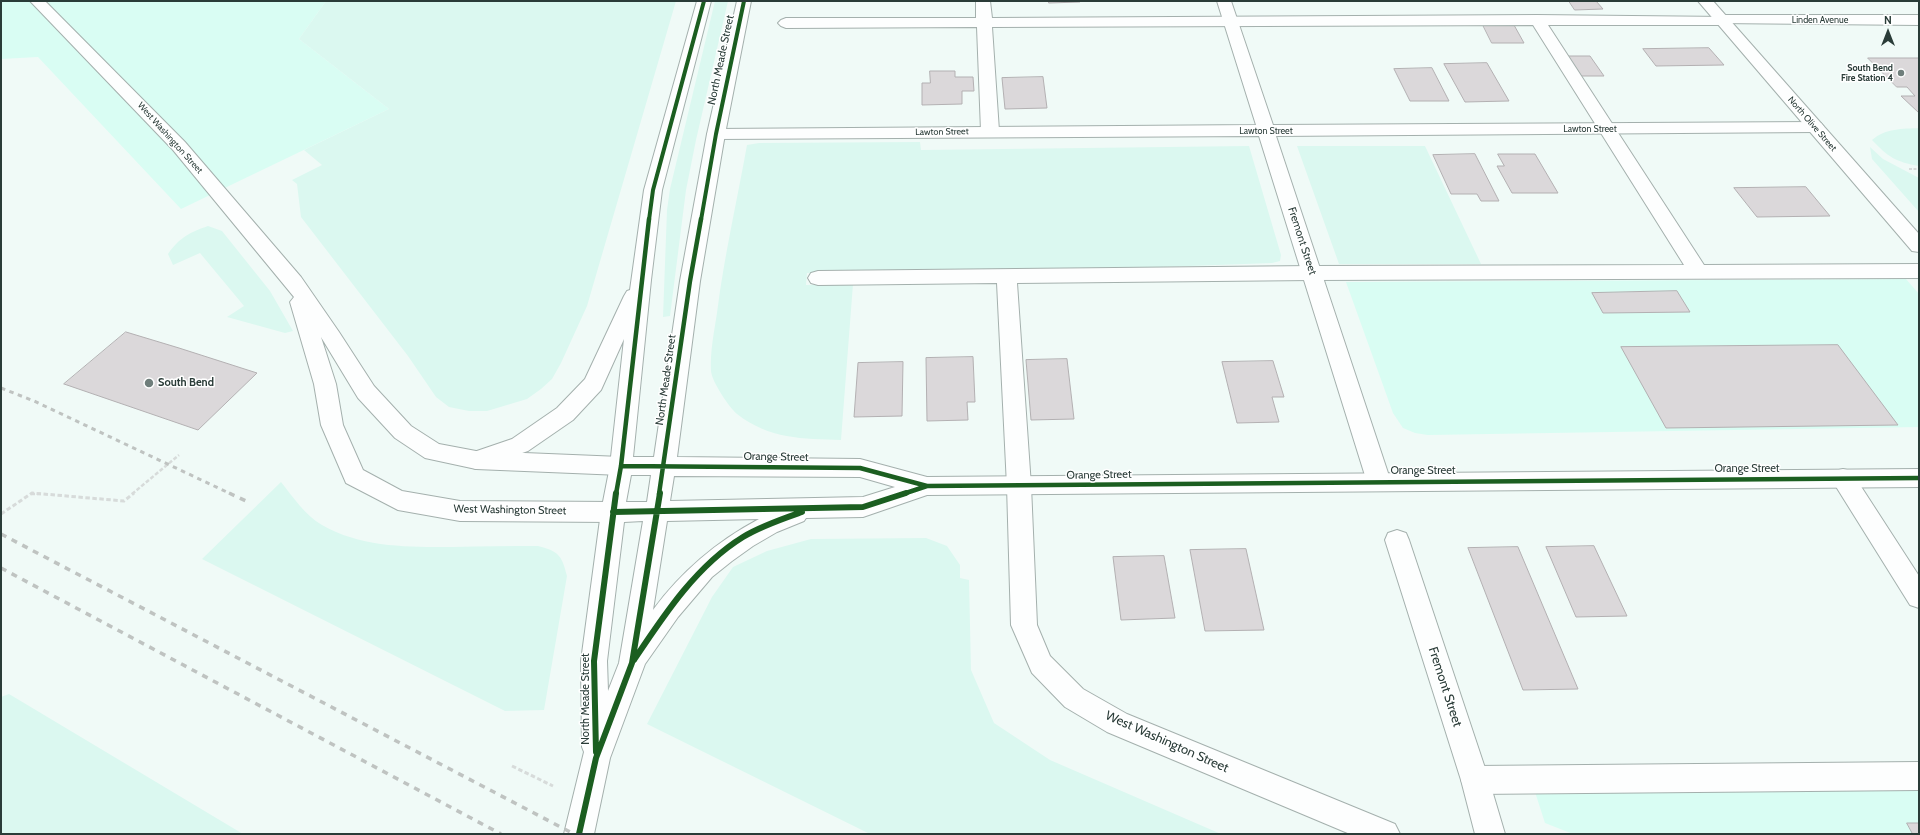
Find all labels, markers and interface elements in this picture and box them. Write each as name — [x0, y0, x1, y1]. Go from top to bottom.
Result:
north arrow — [1868, 12, 1908, 52]
text: N — [1884, 13, 1892, 27]
street label: North Meade Street — [705, 14, 737, 106]
street label: Linden Avenue — [1792, 15, 1848, 25]
place label: South Bend Fire Station 4 — [1841, 63, 1893, 84]
marker: South Bend Fire Station 4 — [1896, 68, 1906, 78]
street label: North Olive Street — [1785, 94, 1839, 154]
street label: West Washington Street — [135, 100, 205, 176]
street label: Lawton Street — [1563, 124, 1617, 134]
street label: Lawton Street — [915, 126, 969, 138]
street label: Lawton Street — [1239, 126, 1293, 136]
street label: Fremont Street — [1285, 205, 1319, 277]
street label: North Meade Street — [653, 334, 679, 426]
place label: South Bend — [158, 376, 214, 390]
marker: South Bend — [143, 377, 155, 389]
street label: Orange Street — [743, 450, 809, 464]
street label: Orange Street — [1714, 462, 1780, 476]
street label: Orange Street — [1390, 464, 1456, 478]
street label: Orange Street — [1066, 468, 1132, 482]
street label: West Washington Street — [454, 502, 566, 518]
street label: Fremont Street — [1425, 645, 1465, 729]
street label: North Meade Street — [579, 653, 593, 745]
street label: West Washington Street — [1103, 708, 1231, 776]

